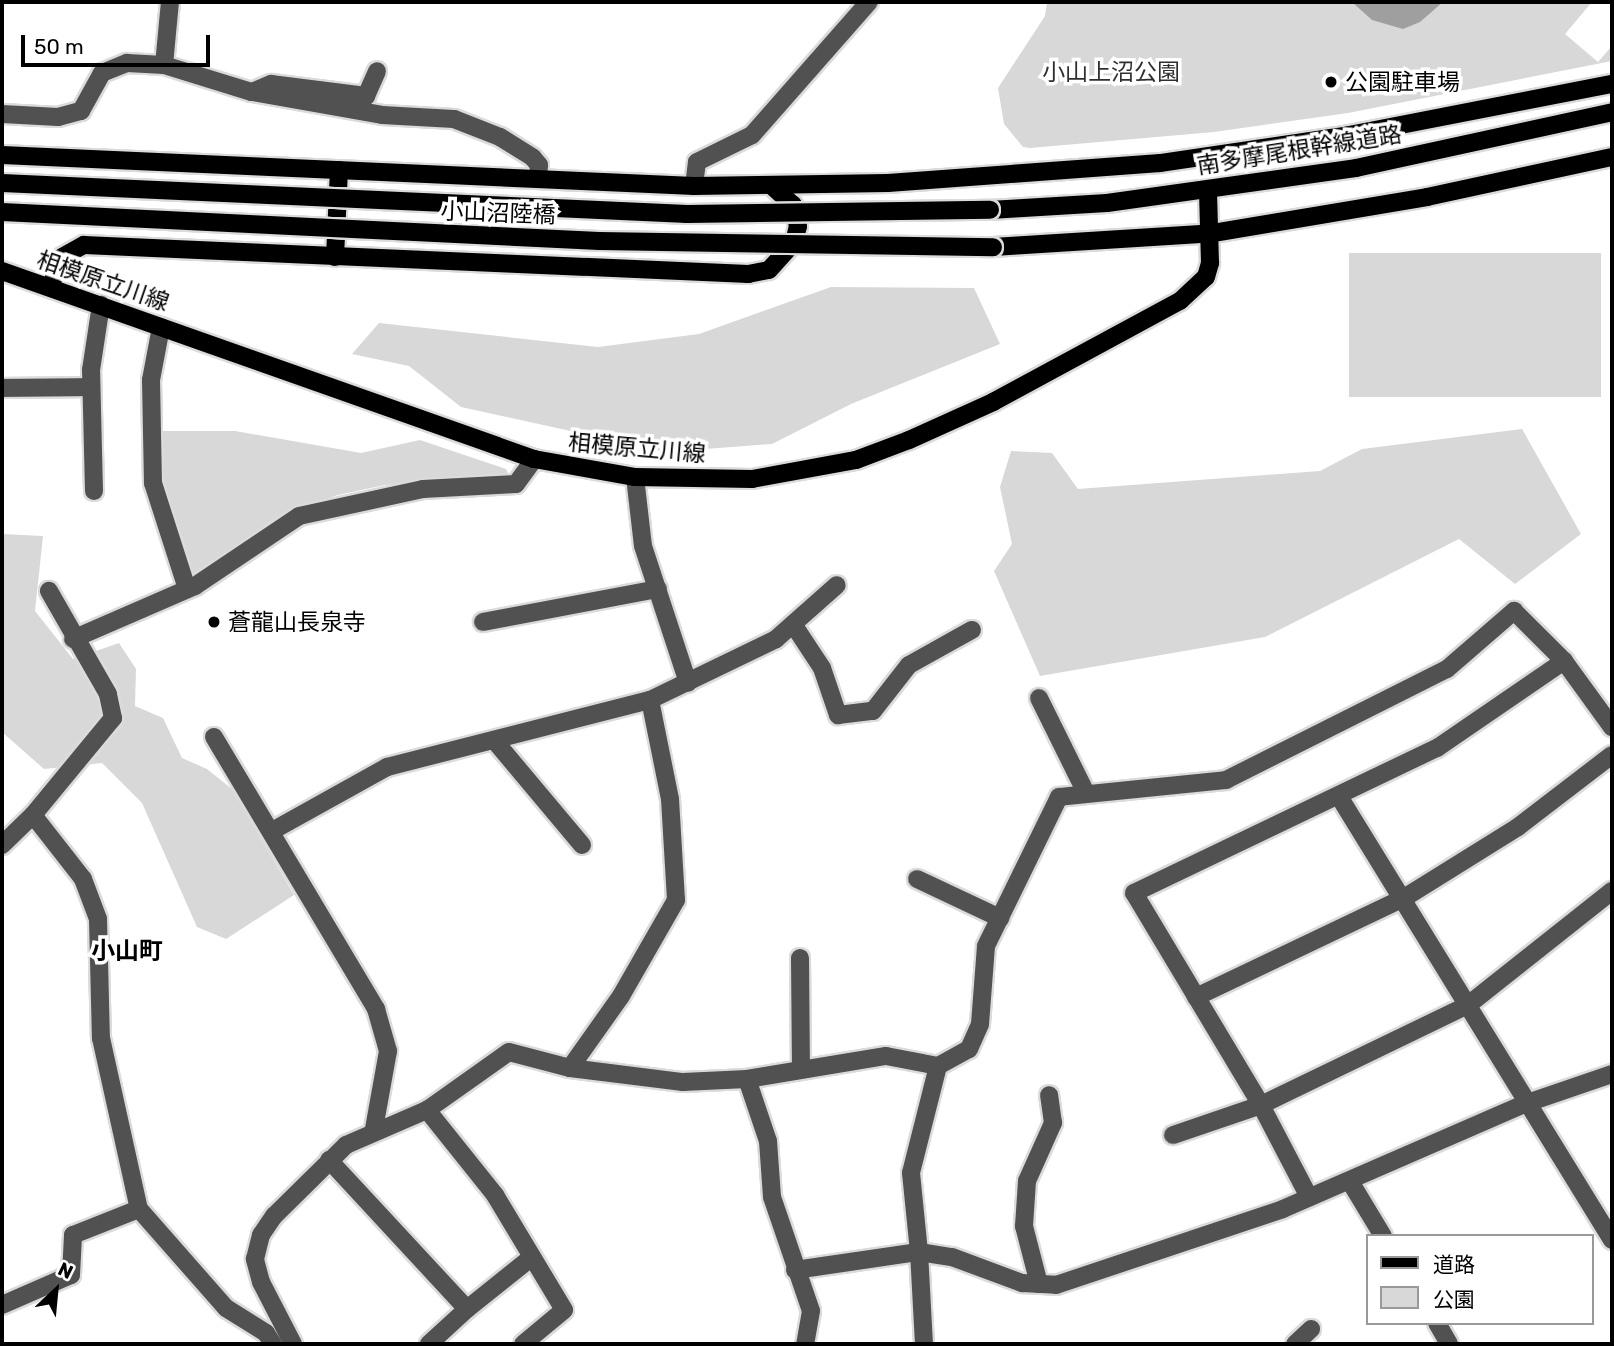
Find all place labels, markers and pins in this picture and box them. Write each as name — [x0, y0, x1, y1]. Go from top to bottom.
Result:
place label: 公園駐車場 — [1345, 68, 1460, 96]
marker: 公園駐車場 — [1323, 74, 1339, 90]
place label: 蒼龍山長泉寺 — [228, 608, 366, 636]
marker: 蒼龍山長泉寺 — [206, 614, 222, 630]

